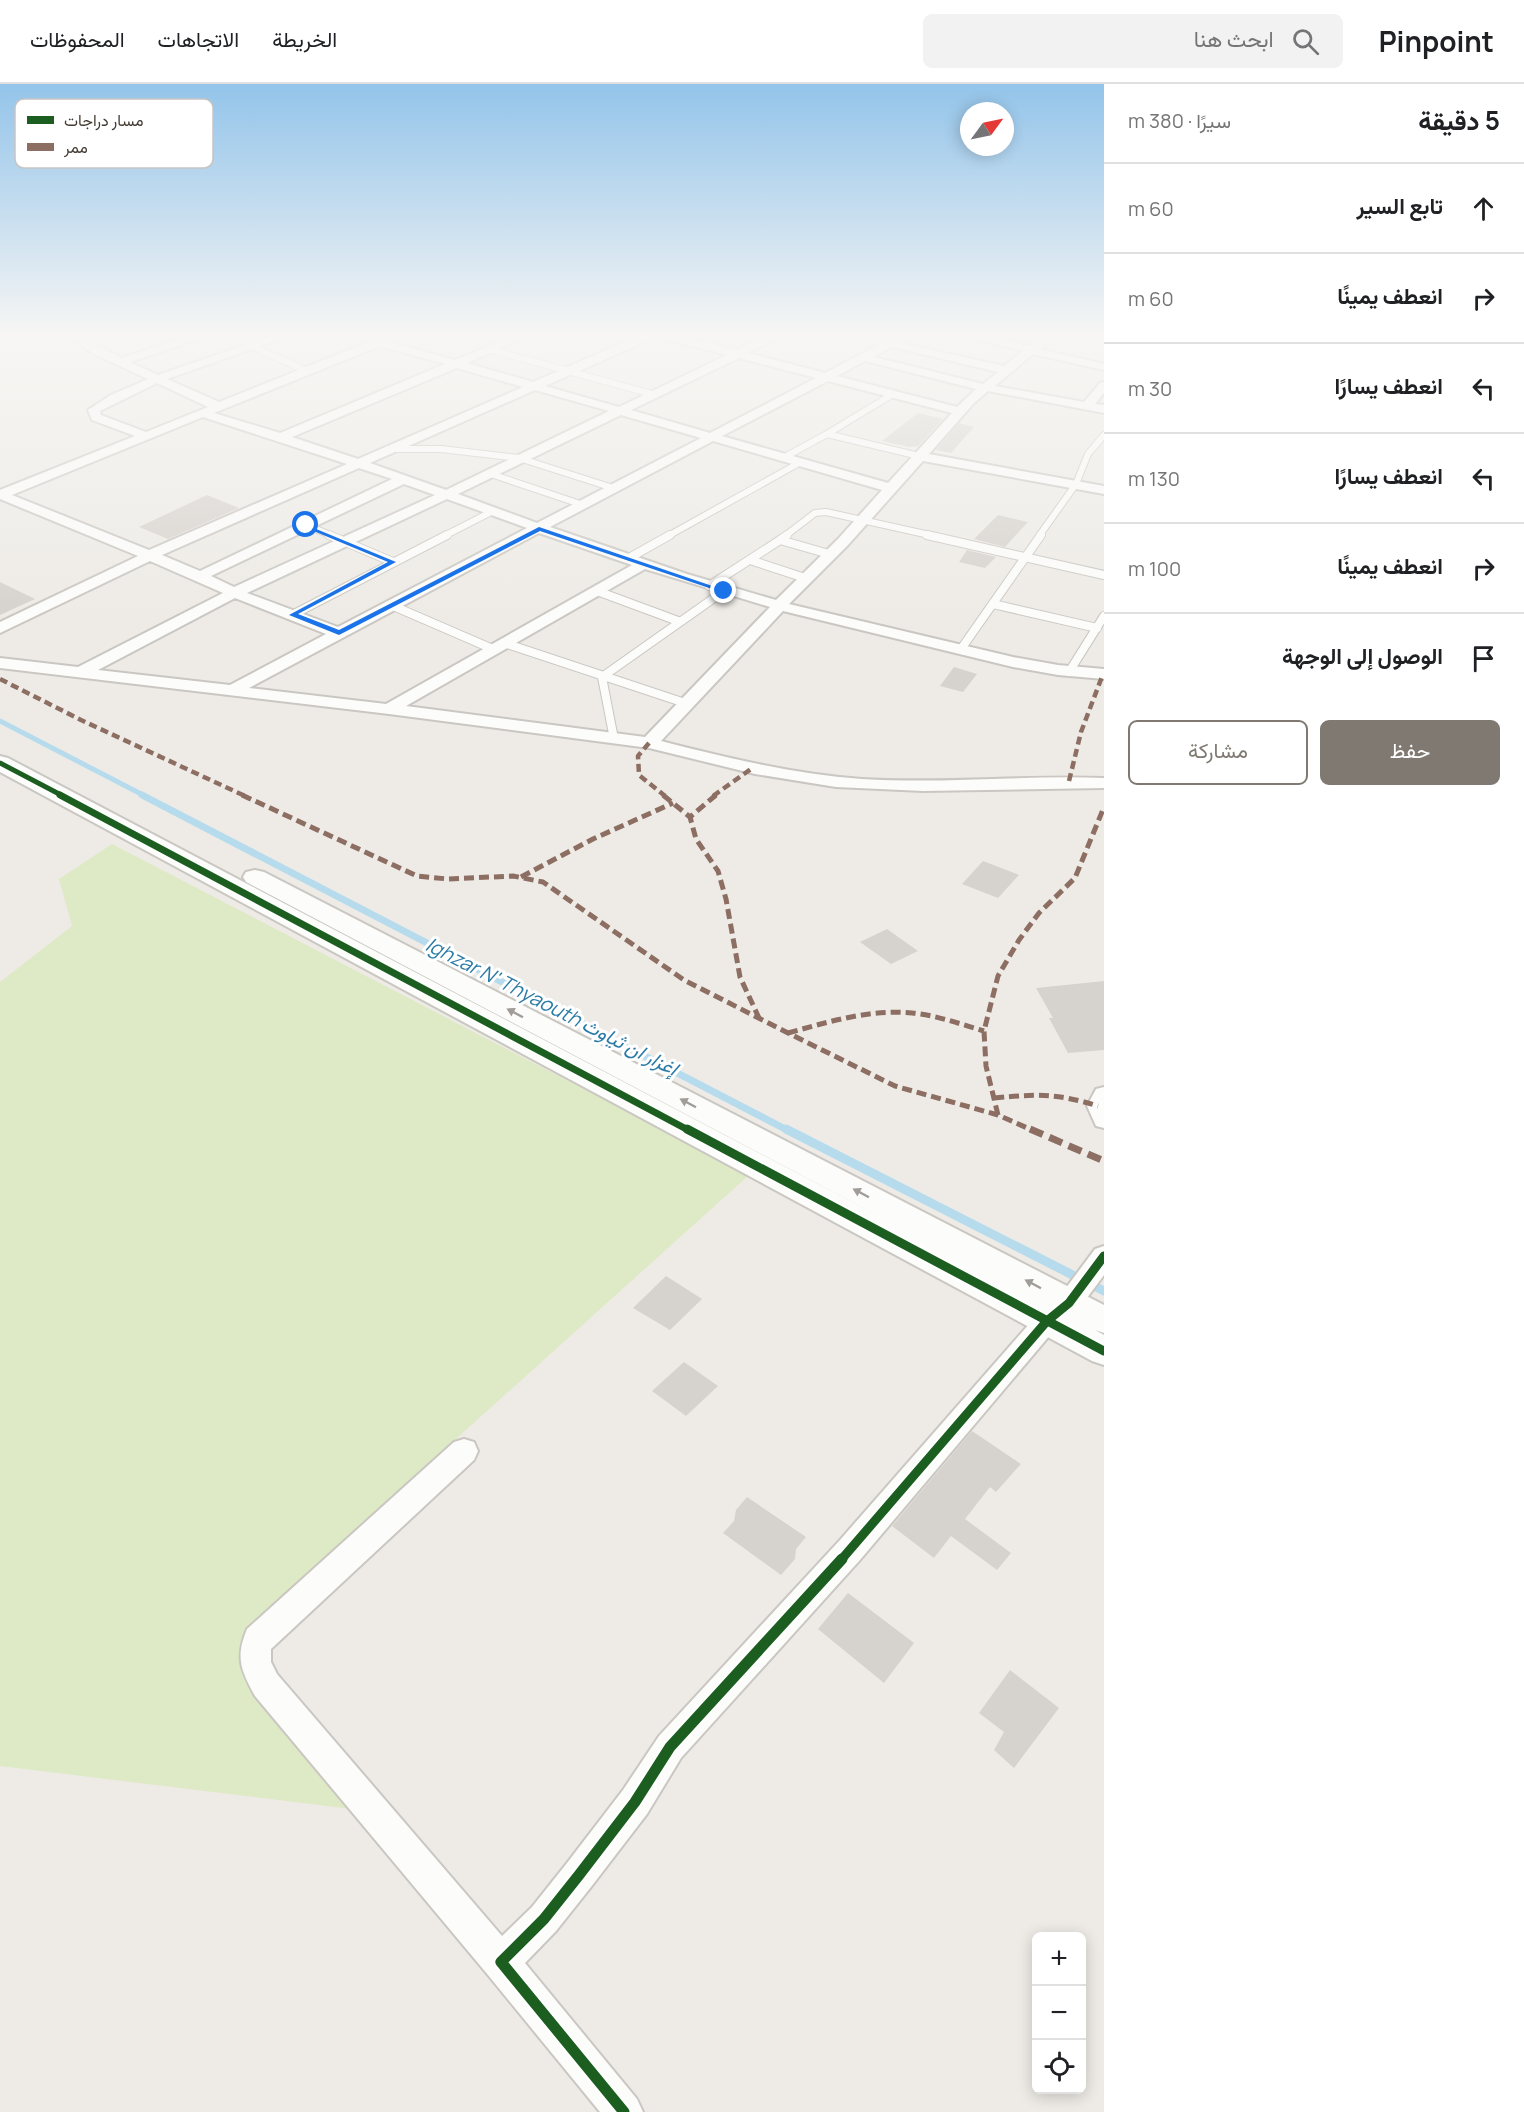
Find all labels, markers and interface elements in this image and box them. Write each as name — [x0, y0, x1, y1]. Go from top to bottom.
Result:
search box — [923, 14, 1343, 68]
text: Pinpoint — [1379, 22, 1494, 60]
text: ابحث هنا — [1194, 24, 1274, 54]
text: المحفوظات — [30, 25, 125, 53]
text: الاتجاهات — [158, 25, 239, 53]
text: الخريطة — [272, 25, 337, 53]
icon: search — [1289, 25, 1322, 58]
legend — [15, 99, 213, 168]
north arrow — [960, 102, 1014, 156]
text: 5 دقيقة — [1418, 102, 1500, 138]
text: سيرًا · 380 m — [1128, 107, 1231, 134]
text: مسار دراجات — [64, 109, 144, 131]
text: ممر — [63, 136, 88, 158]
text: تابع السير — [1357, 191, 1443, 221]
icon: ahead — [1467, 192, 1500, 225]
text: 60 m — [1128, 195, 1174, 222]
text: انعطف يمينًا — [1337, 281, 1443, 311]
icon: right — [1467, 282, 1500, 315]
text: 60 m — [1128, 285, 1174, 312]
text: انعطف يسارًا — [1334, 371, 1443, 401]
icon: left — [1467, 372, 1500, 405]
text: 30 m — [1128, 375, 1172, 402]
text: انعطف يسارًا — [1334, 461, 1443, 491]
icon: left — [1467, 462, 1500, 495]
text: 130 m — [1128, 465, 1180, 492]
route start — [292, 511, 318, 537]
text: انعطف يمينًا — [1337, 551, 1443, 581]
icon: right — [1467, 552, 1500, 585]
text: 100 m — [1128, 555, 1181, 582]
route end — [710, 577, 736, 603]
text: الوصول إلى الوجهة — [1282, 641, 1443, 671]
icon: arrive — [1467, 642, 1500, 675]
button: مشاركة — [1128, 720, 1308, 785]
button: حفظ — [1320, 720, 1500, 785]
water label: Ighzar N' Thyaouth إغزار ان ثياوث — [421, 931, 685, 1083]
one-way arrow — [506, 1008, 524, 1018]
one-way arrow — [679, 1098, 696, 1108]
one-way arrow — [852, 1189, 869, 1198]
one-way arrow — [1025, 1279, 1042, 1289]
map controls — [1032, 1932, 1086, 2094]
button: + — [1032, 1932, 1086, 1986]
button: − — [1032, 1986, 1086, 2040]
button: locate — [1032, 2040, 1086, 2094]

